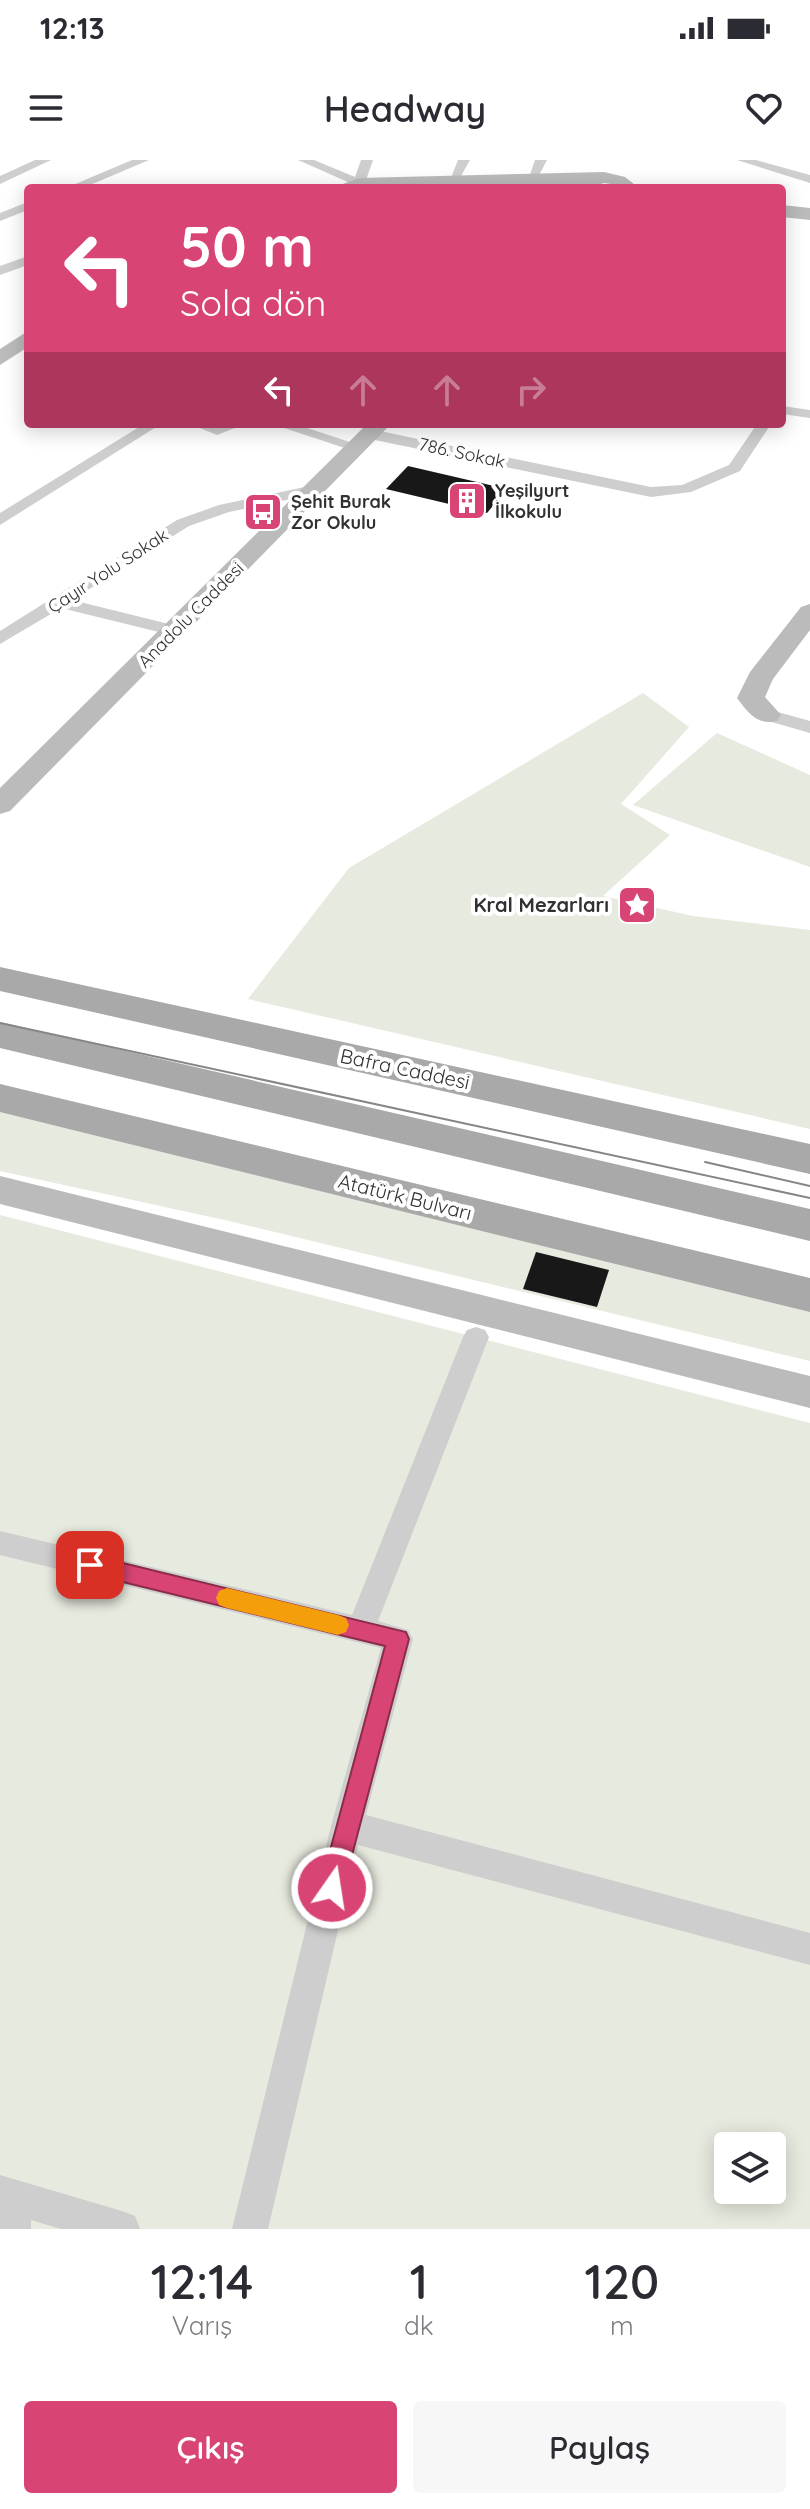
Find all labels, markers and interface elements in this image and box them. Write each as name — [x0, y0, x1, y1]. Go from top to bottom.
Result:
text: 12:13 — [40, 9, 105, 47]
icon: menu — [24, 86, 68, 130]
text: Headway — [324, 86, 486, 131]
icon: heart — [742, 86, 786, 130]
text: 50 m — [180, 211, 314, 281]
icon: left — [48, 216, 152, 320]
text: Sola dön — [180, 280, 326, 325]
icon: left — [257, 368, 301, 412]
icon: ahead — [341, 368, 385, 412]
icon: ahead — [425, 368, 469, 412]
icon: right — [509, 368, 553, 412]
street label: 786. Sokak — [417, 432, 507, 473]
place label: Yeşilyurt İlkokulu — [495, 479, 569, 523]
building icon: Yeşilyurt İlkokulu — [446, 480, 488, 522]
place label: Şehit Burak Zor Okulu — [291, 490, 391, 534]
bus stop icon: Şehit Burak Zor Okulu — [242, 491, 284, 533]
street label: Çayır Yolu Sokak — [43, 523, 172, 618]
street label: Anadolu Caddesi — [133, 557, 249, 673]
place icon: Kral Mezarları — [616, 884, 658, 926]
place label: Kral Mezarları — [474, 892, 609, 917]
street label: Bafra Caddesi — [338, 1043, 472, 1094]
street label: Atatürk Bulvarı — [336, 1168, 475, 1225]
pin — [56, 1531, 124, 1599]
icon: arrive — [68, 1543, 112, 1587]
position arrow — [290, 1846, 374, 1930]
map controls — [714, 2132, 786, 2204]
button: layers — [714, 2132, 786, 2204]
text: 12:14 — [151, 2251, 253, 2311]
text: 1 — [410, 2251, 428, 2311]
text: 120 — [585, 2251, 659, 2311]
text: Varış — [172, 2309, 232, 2342]
text: dk — [404, 2309, 434, 2342]
text: m — [610, 2309, 634, 2342]
button: Çıkış — [24, 2401, 397, 2493]
button: Paylaş — [413, 2401, 786, 2493]

